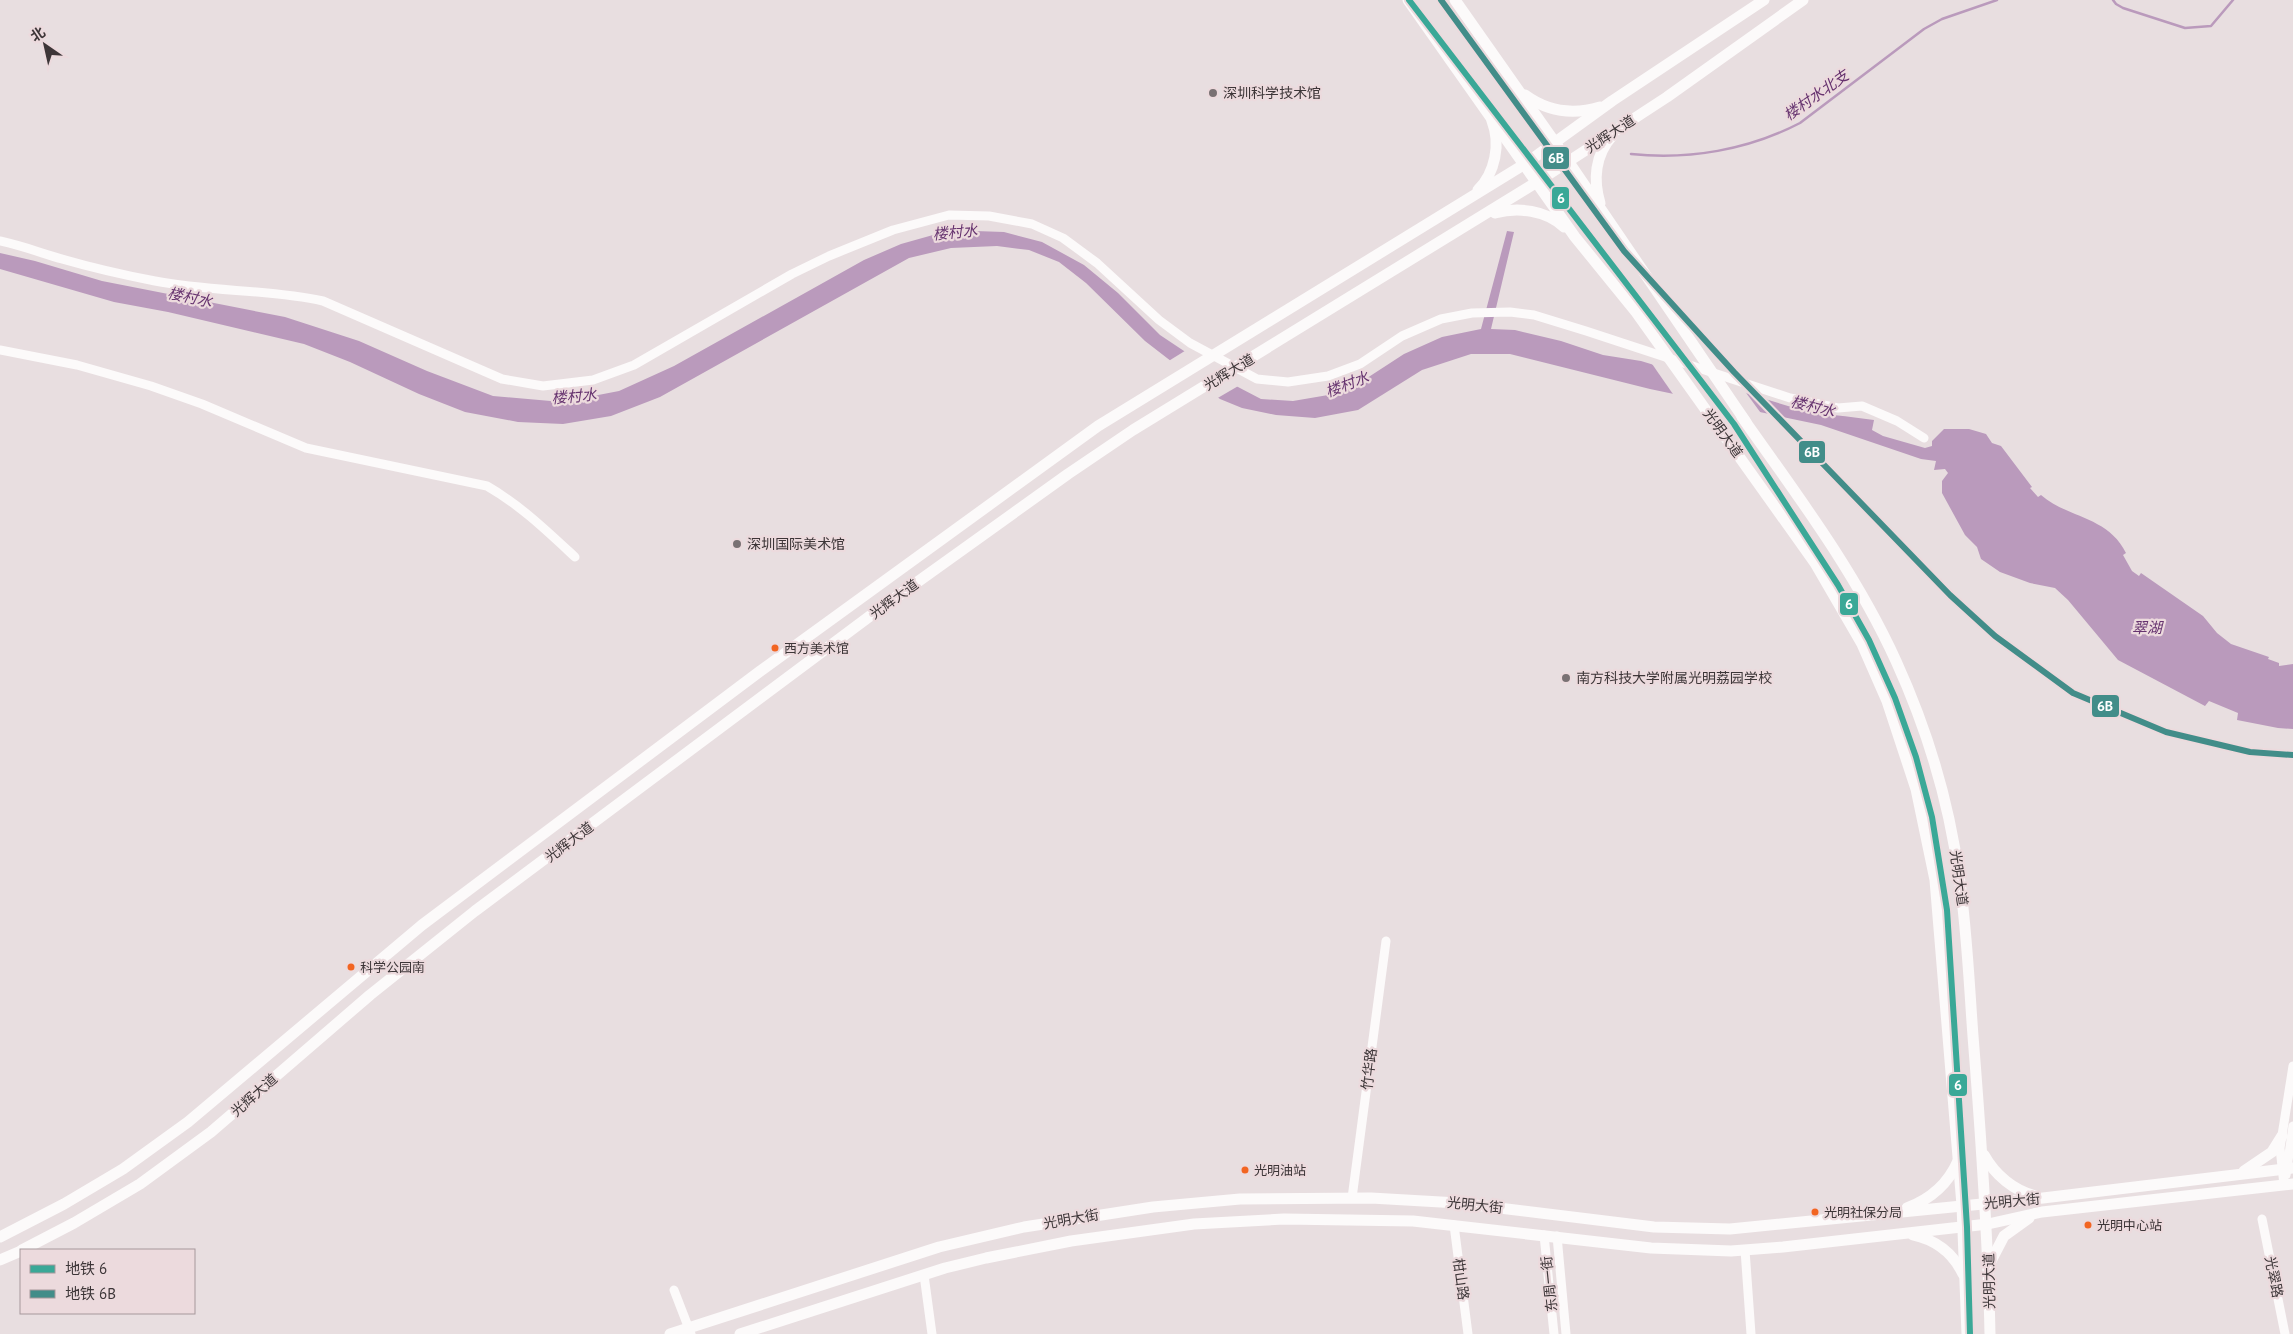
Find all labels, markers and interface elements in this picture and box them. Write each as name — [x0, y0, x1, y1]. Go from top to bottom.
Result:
north arrow — [20, 20, 70, 70]
text: 北 — [27, 23, 49, 46]
water label: 楼村水北支 — [1780, 65, 1854, 124]
place label: 深圳科学技术馆 — [1223, 84, 1321, 102]
marker: 深圳科学技术馆 — [1207, 87, 1219, 99]
street label: 光辉大道 — [1582, 111, 1638, 157]
line badge: 6B — [1542, 146, 1570, 170]
text: 6B — [1548, 149, 1564, 167]
line badge: 6 — [1551, 186, 1570, 210]
text: 6 — [1557, 189, 1565, 207]
water label: 楼村水 — [932, 220, 979, 244]
water label: 楼村水 — [166, 283, 215, 311]
street label: 光辉大道 — [1200, 350, 1258, 394]
water label: 楼村水 — [1323, 367, 1372, 401]
water label: 楼村水 — [551, 384, 598, 407]
water label: 楼村水 — [1789, 391, 1838, 421]
street label: 光明大道 — [1699, 405, 1747, 461]
line badge: 6B — [1798, 440, 1826, 464]
text: 6B — [1804, 443, 1820, 461]
place label: 深圳国际美术馆 — [747, 535, 845, 553]
marker: 深圳国际美术馆 — [731, 538, 743, 550]
street label: 光辉大道 — [866, 575, 922, 623]
line badge: 6 — [1839, 592, 1859, 616]
text: 6 — [1845, 595, 1853, 613]
water label: 翠湖 — [2132, 618, 2164, 637]
place label: 西方美术馆 — [784, 640, 849, 657]
marker: 西方美术馆 — [770, 643, 780, 653]
place label: 南方科技大学附属光明荔园学校 — [1576, 669, 1772, 687]
marker: 南方科技大学附属光明荔园学校 — [1560, 672, 1572, 684]
line badge: 6B — [2091, 694, 2120, 718]
text: 6B — [2097, 697, 2113, 715]
street label: 光辉大道 — [541, 818, 597, 866]
street label: 光明大道 — [1946, 849, 1972, 907]
place label: 科学公园南 — [360, 959, 425, 976]
marker: 科学公园南 — [346, 962, 356, 972]
street label: 竹华路 — [1358, 1047, 1380, 1091]
street label: 光辉大道 — [227, 1070, 281, 1120]
line badge: 6 — [1948, 1073, 1968, 1097]
text: 6 — [1954, 1076, 1962, 1094]
place label: 光明油站 — [1254, 1162, 1306, 1179]
marker: 光明油站 — [1240, 1165, 1250, 1175]
street label: 光明大街 — [1983, 1190, 2041, 1212]
street label: 光明大街 — [1446, 1193, 1504, 1217]
place label: 光明社保分局 — [1824, 1204, 1902, 1221]
street label: 光明大街 — [1042, 1205, 1100, 1233]
marker: 光明社保分局 — [1810, 1207, 1820, 1217]
place label: 光明中心站 — [2097, 1217, 2162, 1234]
marker: 光明中心站 — [2083, 1220, 2093, 1230]
legend — [20, 1249, 195, 1314]
street label: 光明大道 — [1980, 1253, 1998, 1309]
street label: 东周一街 — [1537, 1255, 1561, 1313]
street label: 光翠路 — [2261, 1255, 2287, 1299]
street label: 柑山路 — [1449, 1257, 1473, 1301]
text: 地铁 6 — [65, 1259, 107, 1278]
text: 地铁 6B — [65, 1284, 116, 1303]

